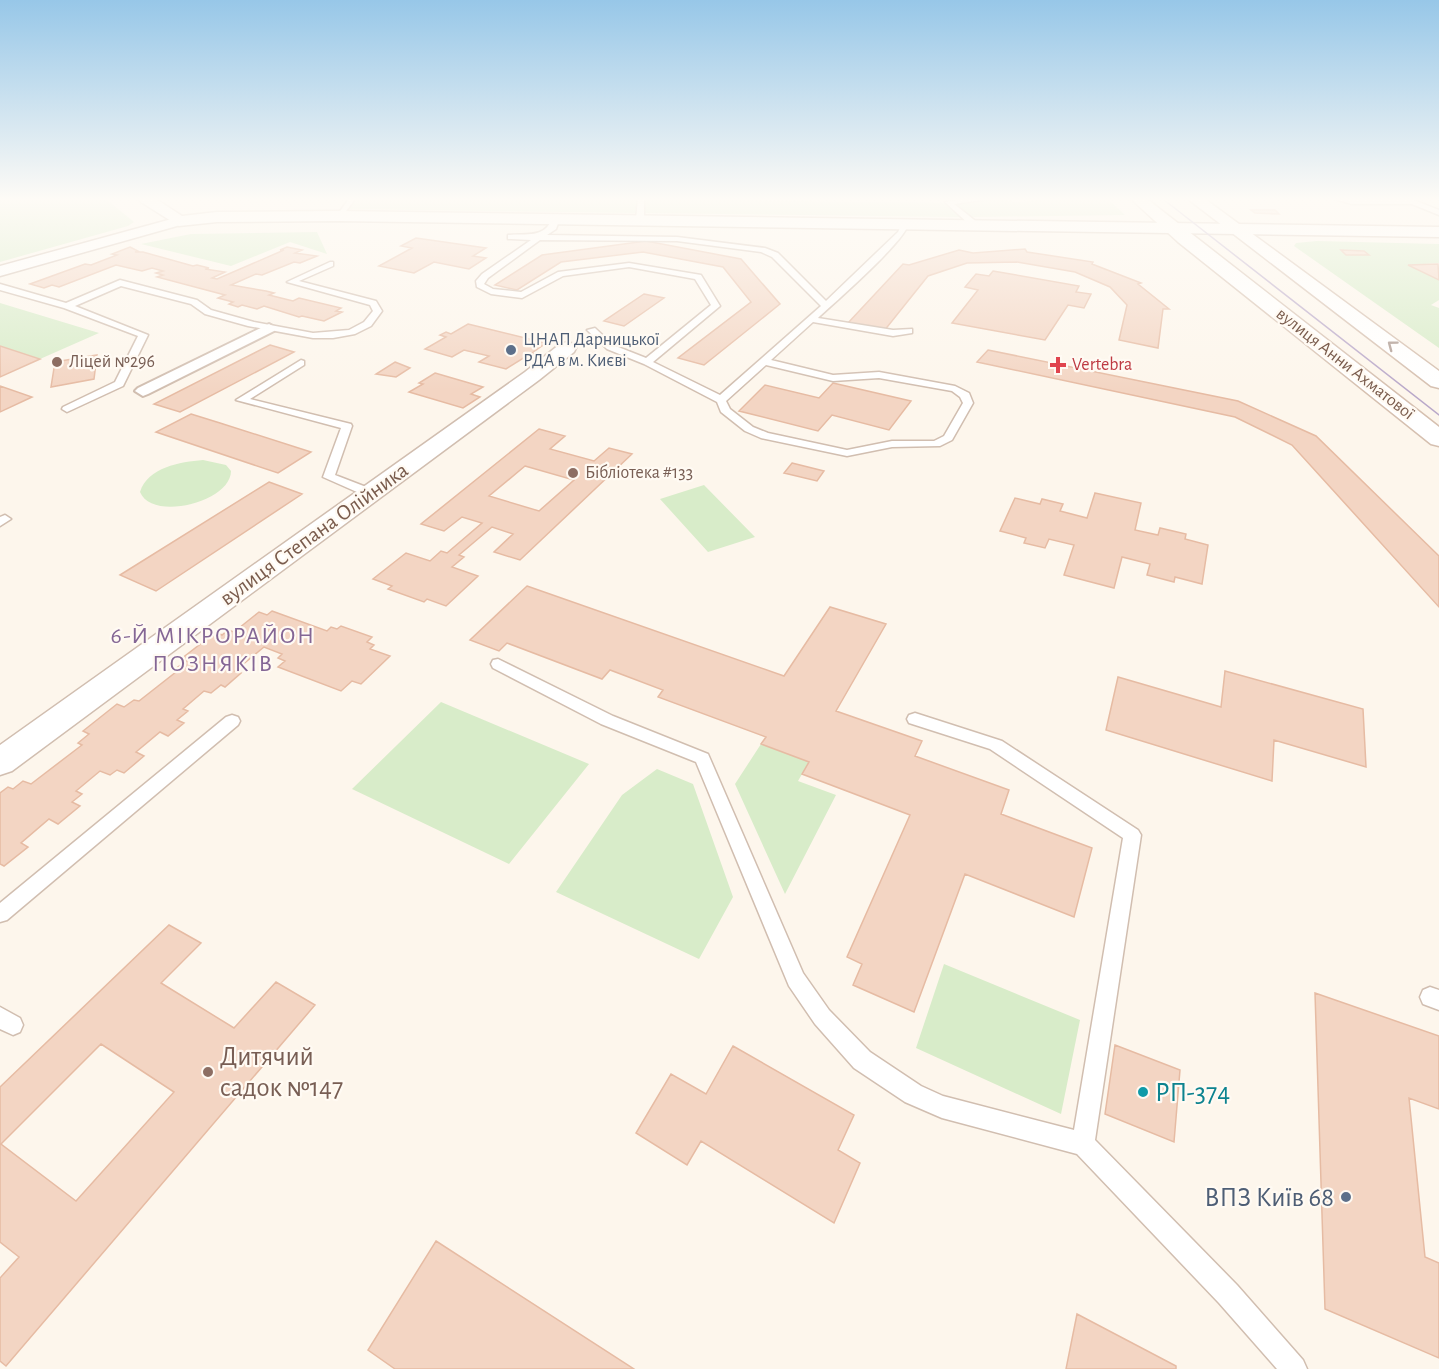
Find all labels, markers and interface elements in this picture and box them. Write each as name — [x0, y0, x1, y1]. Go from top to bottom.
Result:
street label: вулиця Анни Ахматової — [1273, 305, 1417, 423]
place label: ЦНАП Дарницької РДА в м. Києві — [523, 331, 659, 370]
one-way arrow — [1388, 342, 1399, 353]
marker: ЦНАП Дарницької РДА в м. Києві — [504, 343, 518, 357]
place label: Ліцей №296 — [69, 353, 155, 371]
marker: Ліцей №296 — [50, 355, 64, 369]
marker: Vertebra — [1049, 356, 1067, 374]
place label: Vertebra — [1072, 356, 1132, 374]
street label: вулиця Степана Олійника — [216, 459, 412, 609]
place label: Бібліотека #133 — [585, 463, 693, 482]
marker: Бібліотека #133 — [566, 466, 580, 480]
district label: 6-Й МІКРОРАЙОН ПОЗНЯКІВ — [110, 624, 316, 676]
place label: Дитячий садок №147 — [220, 1043, 343, 1101]
marker: Дитячий садок №147 — [201, 1065, 215, 1079]
place label: РП-374 — [1155, 1079, 1230, 1106]
marker: РП-374 — [1136, 1085, 1150, 1099]
place label: ВПЗ Київ 68 — [1204, 1184, 1334, 1211]
marker: ВПЗ Київ 68 — [1339, 1190, 1353, 1204]

